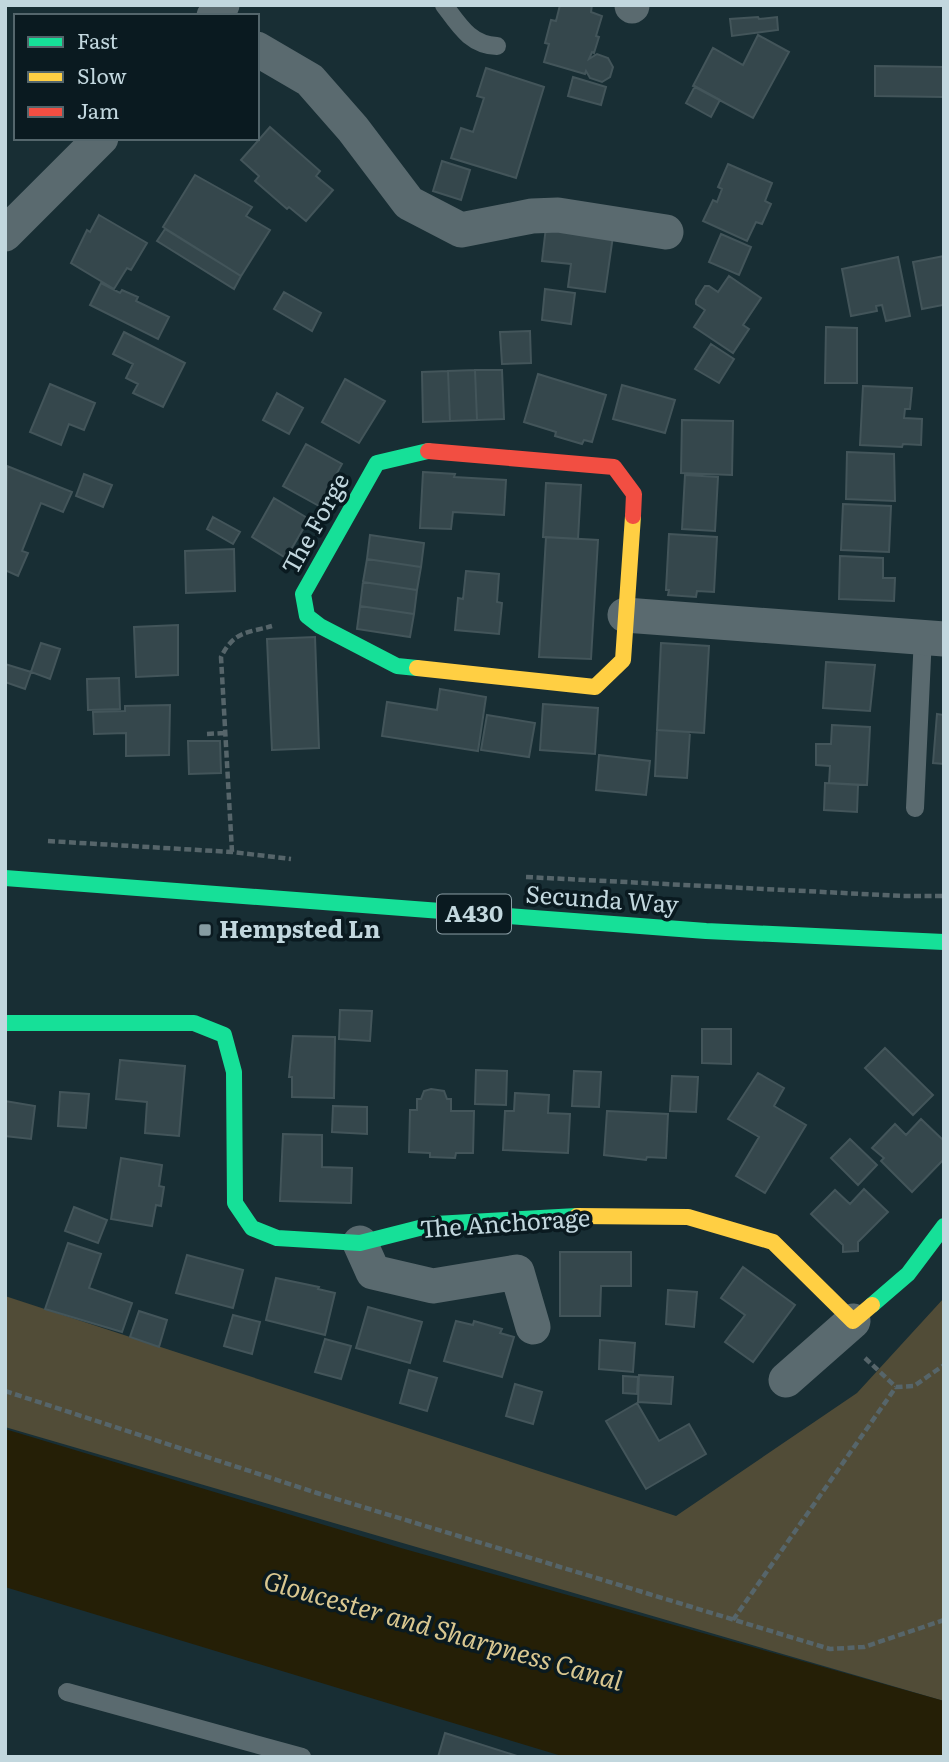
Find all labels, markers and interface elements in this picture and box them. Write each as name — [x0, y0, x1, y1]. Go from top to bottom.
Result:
legend — [14, 14, 259, 140]
text: Fast — [77, 24, 118, 55]
text: Slow — [77, 59, 127, 90]
text: Jam — [77, 94, 119, 125]
street label: The Forge — [272, 466, 356, 580]
street label: Secunda Way — [524, 875, 680, 920]
road number: A430 — [437, 894, 511, 934]
place label: Hempsted Ln — [219, 910, 381, 945]
marker: Hempsted Ln — [197, 922, 213, 938]
street label: The Anchorage — [418, 1198, 591, 1245]
water label: Gloucester and Sharpness Canal — [260, 1559, 628, 1699]

